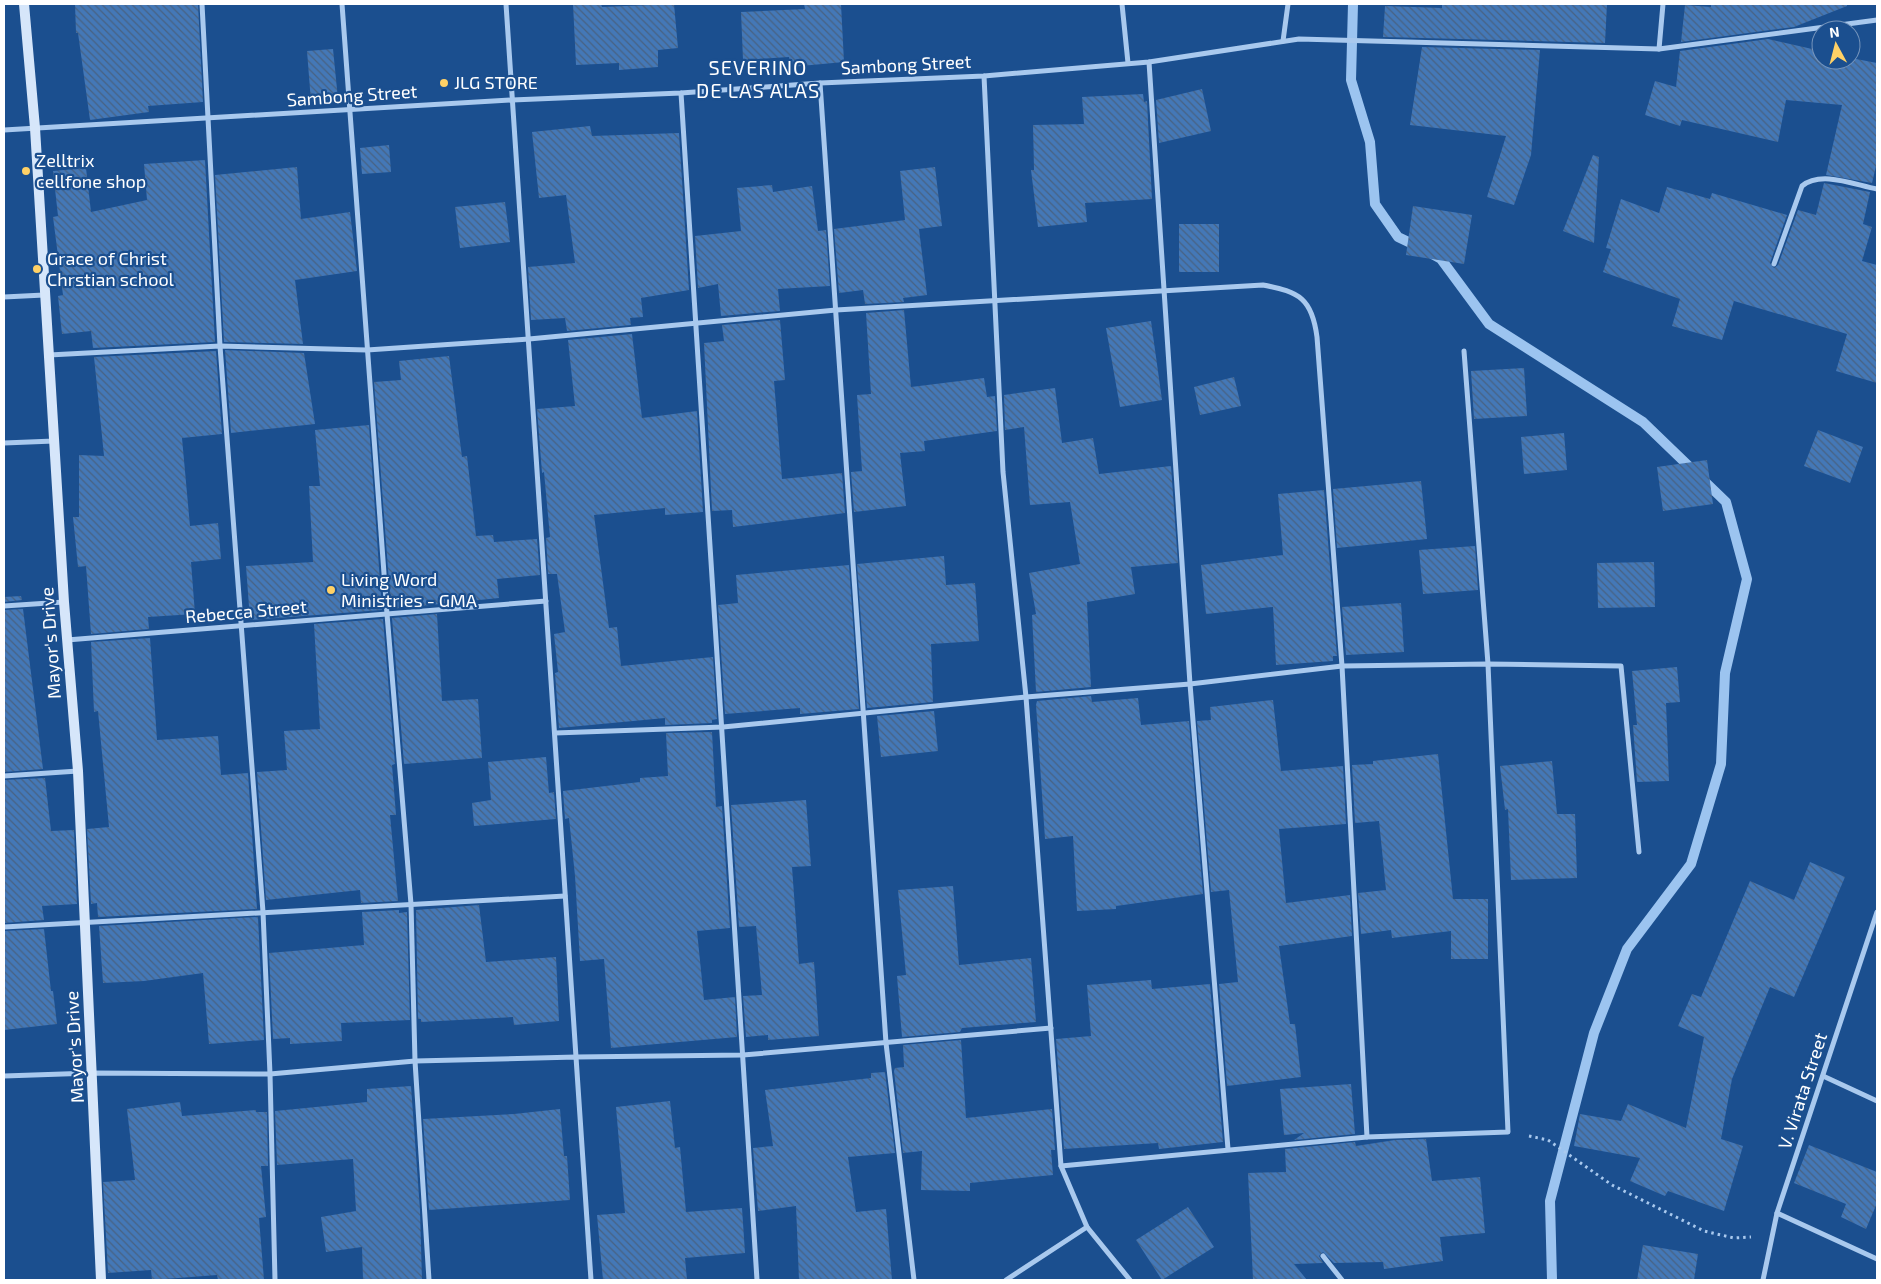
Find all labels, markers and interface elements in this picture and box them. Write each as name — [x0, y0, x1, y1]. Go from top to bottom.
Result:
north arrow — [1811, 20, 1861, 70]
text: N — [1828, 23, 1840, 41]
street label: Sambong Street — [840, 50, 972, 78]
district label: SEVERINO DE LAS ALAS — [696, 55, 820, 102]
place label: JLG STORE — [454, 71, 538, 93]
marker: JLG STORE — [438, 77, 450, 89]
street label: Sambong Street — [286, 79, 418, 111]
place label: Zelltrix cellfone shop — [36, 149, 146, 192]
marker: Zelltrix cellfone shop — [20, 165, 32, 177]
place label: Grace of Christ Chrstian school — [47, 247, 175, 290]
marker: Grace of Christ Chrstian school — [31, 263, 43, 275]
place label: Living Word Ministries - GMA — [341, 568, 478, 611]
marker: Living Word Ministries - GMA — [325, 584, 337, 596]
street label: Mayor's Drive — [35, 586, 65, 700]
street label: Rebecca Street — [184, 595, 308, 627]
street label: Mayor's Drive — [60, 990, 88, 1104]
street label: V. Virata Street — [1773, 1030, 1831, 1152]

